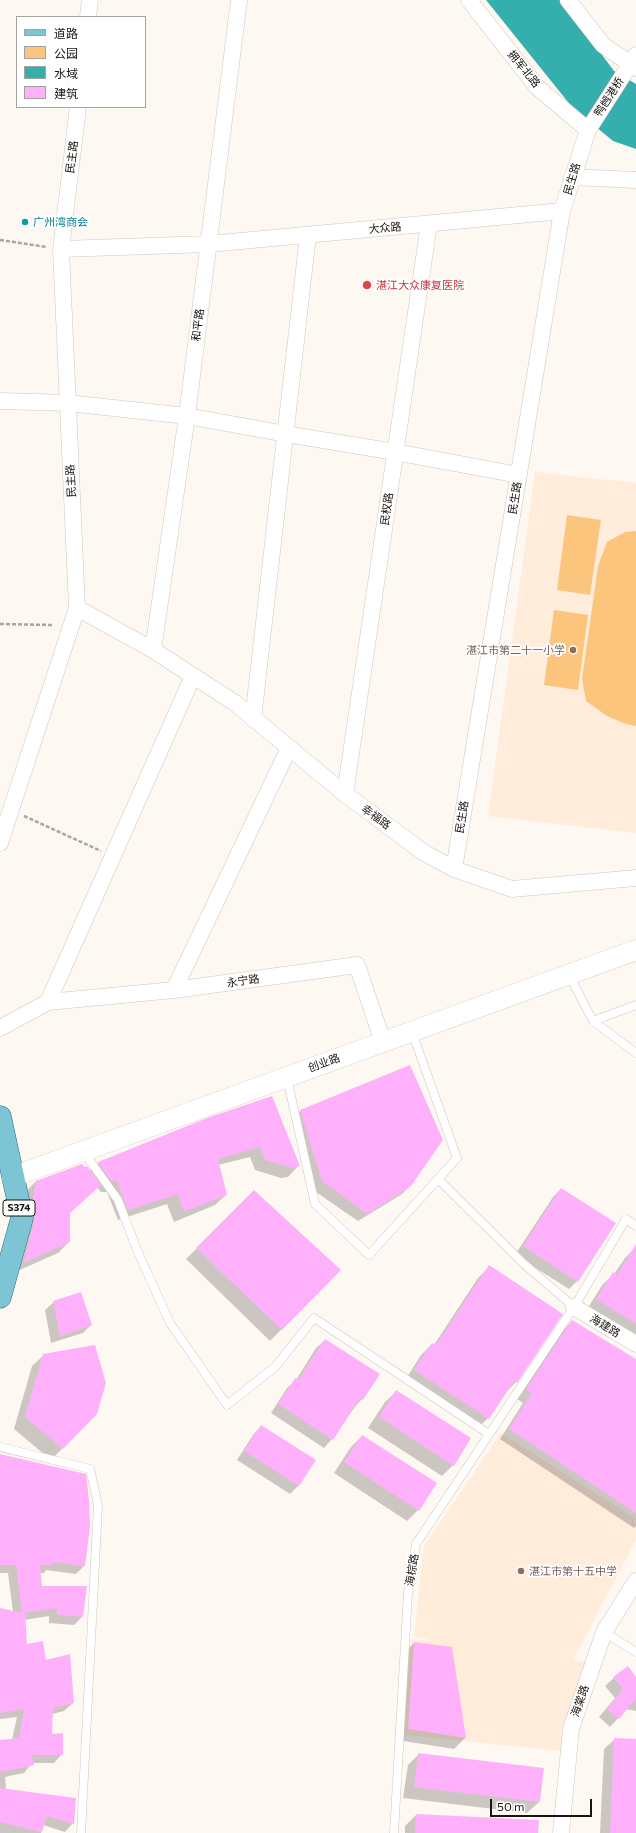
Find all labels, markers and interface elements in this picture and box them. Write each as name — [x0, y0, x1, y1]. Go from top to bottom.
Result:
legend — [16, 16, 146, 108]
text: 道路 — [54, 26, 78, 40]
text: 公园 — [54, 46, 78, 60]
street label: 拥军北路 — [505, 48, 543, 90]
text: 水域 — [54, 66, 78, 80]
street label: 鸭乸港桥 — [591, 75, 627, 119]
text: 建筑 — [54, 86, 78, 100]
street label: 民主路 — [63, 140, 81, 174]
street label: 民生路 — [561, 161, 583, 197]
place label: 广州湾商会 — [33, 215, 88, 229]
marker: 广州湾商会 — [20, 217, 30, 227]
street label: 大众路 — [368, 220, 402, 236]
place label: 湛江大众康复医院 — [376, 278, 464, 292]
marker: 湛江大众康复医院 — [361, 279, 373, 291]
street label: 和平路 — [189, 308, 207, 342]
street label: 民主路 — [64, 464, 78, 498]
street label: 民生路 — [506, 481, 524, 515]
street label: 民权路 — [378, 492, 396, 526]
place label: 湛江市第二十一小学 — [466, 643, 565, 657]
marker: 湛江市第二十一小学 — [568, 645, 578, 655]
street label: 民生路 — [453, 800, 471, 834]
street label: 幸福路 — [359, 802, 393, 832]
street label: 永宁路 — [226, 972, 260, 990]
street label: 创业路 — [306, 1051, 342, 1075]
road number: S374 — [3, 1200, 35, 1216]
street label: 海建路 — [587, 1312, 623, 1340]
street label: 海棕路 — [403, 1553, 421, 1587]
place label: 湛江市第十五中学 — [529, 1564, 617, 1578]
marker: 湛江市第十五中学 — [516, 1566, 526, 1576]
street label: 海棠路 — [568, 1683, 592, 1719]
scale bar — [492, 1791, 594, 1817]
text: 50 m — [497, 1799, 525, 1813]

